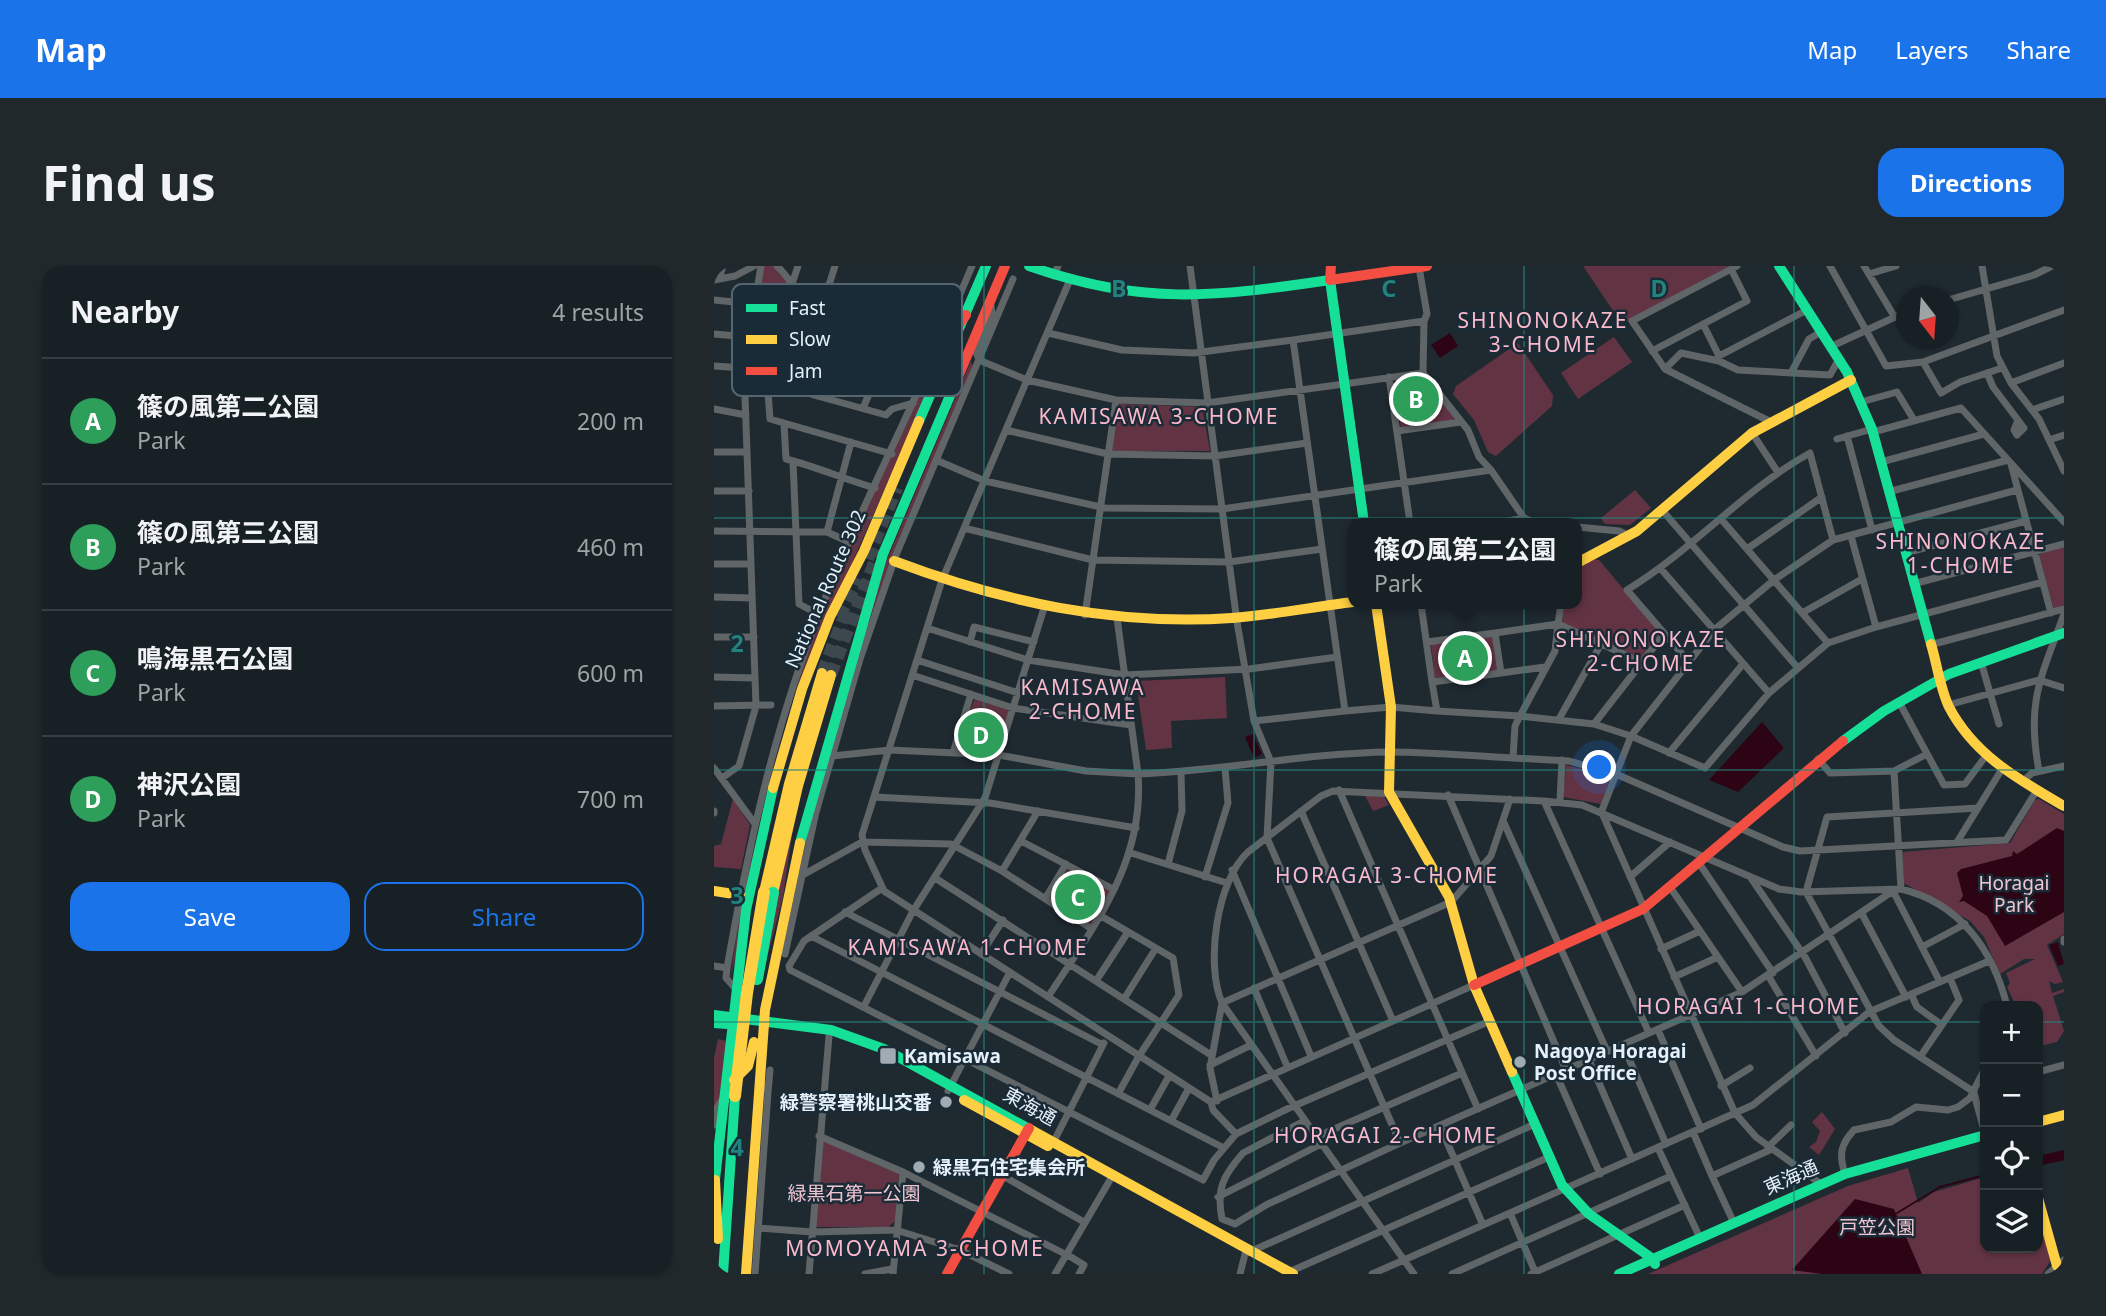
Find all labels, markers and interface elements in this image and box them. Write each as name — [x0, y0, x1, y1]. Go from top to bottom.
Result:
text: Map — [35, 27, 107, 72]
text: Map — [1807, 33, 1857, 66]
text: Layers — [1895, 33, 1969, 66]
text: Share — [2007, 33, 2071, 66]
button: Directions — [1878, 148, 2064, 217]
text: Find us — [42, 149, 216, 215]
text: B — [1111, 272, 1127, 304]
text: C — [1382, 272, 1397, 304]
text: D — [1651, 272, 1667, 304]
legend — [732, 284, 962, 396]
north arrow — [1896, 287, 1959, 350]
text: Nearby — [70, 291, 179, 332]
text: Fast — [789, 295, 826, 321]
text: 4 results — [552, 296, 644, 328]
district label: SHINONOKAZE 3-CHOME — [1457, 306, 1629, 358]
text: Slow — [789, 326, 830, 352]
text: Jam — [787, 358, 823, 384]
pin: B — [1393, 373, 1439, 425]
text: 篠の風第二公園 — [137, 388, 319, 424]
district label: KAMISAWA 3-CHOME — [1039, 402, 1280, 430]
text: A — [85, 405, 101, 437]
text: 200 m — [577, 405, 644, 437]
text: Park — [137, 424, 186, 456]
street label: National Route 302 — [778, 506, 872, 672]
text: 篠の風第三公園 — [137, 514, 319, 550]
popup — [1348, 518, 1582, 609]
district label: SHINONOKAZE 1-CHOME — [1875, 527, 2047, 579]
text: B — [85, 531, 101, 563]
text: 460 m — [577, 531, 644, 563]
text: 篠の風第二公園 — [1374, 531, 1556, 567]
text: Park — [137, 550, 186, 582]
text: Park — [1374, 567, 1423, 599]
district label: SHINONOKAZE 2-CHOME — [1555, 625, 1727, 677]
text: 2 — [730, 627, 744, 659]
pin: A — [1442, 632, 1488, 684]
text: 鳴海黒石公園 — [137, 640, 293, 676]
text: C — [86, 657, 100, 689]
text: 600 m — [577, 657, 644, 689]
district label: KAMISAWA 2-CHOME — [1021, 673, 1145, 725]
text: Park — [137, 676, 186, 708]
pin: D — [958, 709, 1004, 761]
your location — [1582, 750, 1616, 784]
text: 神沢公園 — [137, 766, 241, 802]
text: D — [85, 783, 101, 815]
text: 700 m — [577, 783, 644, 815]
text: Park — [137, 802, 186, 834]
district label: HORAGAI 3-CHOME — [1275, 861, 1499, 889]
park label: Horagai Park — [1979, 870, 2049, 918]
pin: C — [1055, 871, 1101, 923]
text: 3 — [730, 879, 744, 911]
button: Save — [70, 882, 350, 951]
button: Share — [364, 882, 644, 951]
district label: KAMISAWA 1-CHOME — [848, 933, 1089, 961]
district label: HORAGAI 1-CHOME — [1637, 992, 1861, 1020]
map controls — [1980, 1001, 2043, 1253]
button: + — [1980, 1001, 2043, 1064]
place label: Nagoya Horagai Post Office — [1534, 1038, 1686, 1086]
place label: Kamisawa — [904, 1043, 1001, 1069]
marker: Kamisawa — [878, 1046, 898, 1066]
marker: Nagoya Horagai Post Office — [1512, 1054, 1528, 1070]
button: − — [1980, 1064, 2043, 1127]
street label: 東海通 — [999, 1081, 1061, 1131]
place label: 緑警察署桃山交番 — [780, 1089, 932, 1115]
marker: 緑警察署桃山交番 — [938, 1094, 954, 1110]
district label: HORAGAI 2-CHOME — [1274, 1121, 1498, 1149]
button: locate — [1980, 1127, 2043, 1190]
text: 4 — [730, 1131, 744, 1163]
place label: 緑黒石住宅集会所 — [933, 1154, 1085, 1180]
street label: 東海通 — [1760, 1154, 1822, 1200]
marker: 緑黒石住宅集会所 — [911, 1159, 927, 1175]
park label: 緑黒石第一公園 — [787, 1180, 921, 1206]
button: layers — [1980, 1190, 2043, 1253]
park label: 戸笠公園 — [1839, 1214, 1915, 1240]
district label: MOMOYAMA 3-CHOME — [785, 1234, 1045, 1262]

